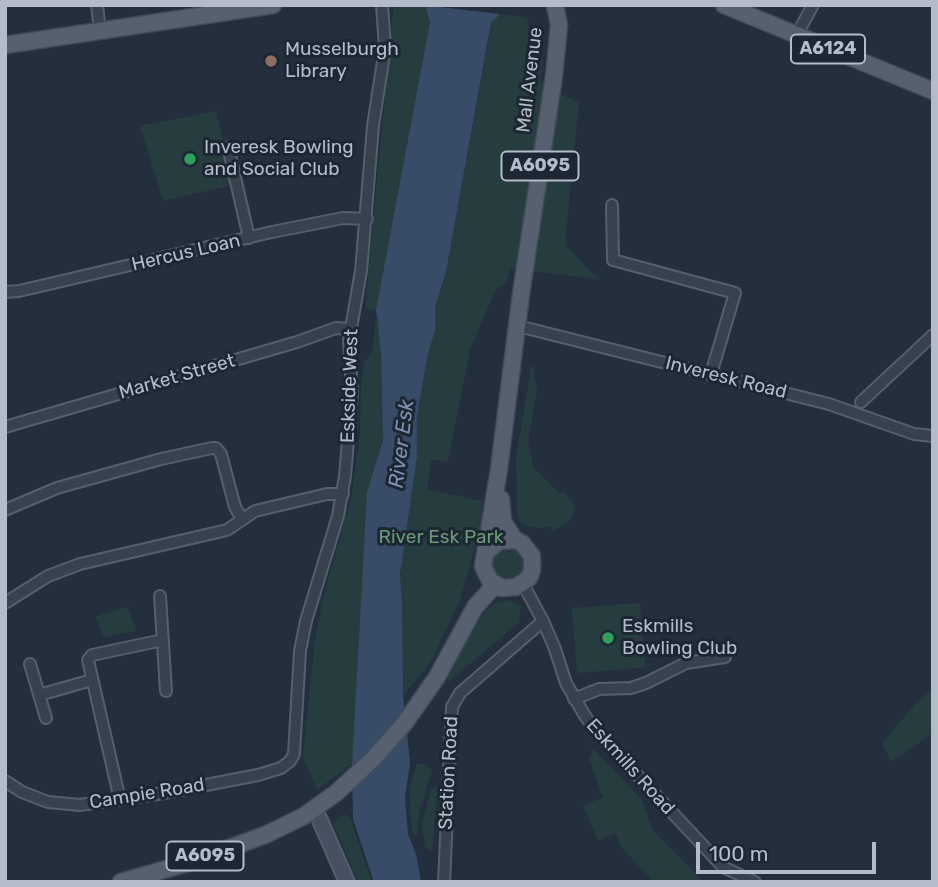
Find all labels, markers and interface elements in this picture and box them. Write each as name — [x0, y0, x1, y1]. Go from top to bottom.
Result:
street label: Mall Avenue — [512, 26, 548, 134]
road number: A6124 — [791, 34, 865, 64]
place label: Musselburgh Library — [285, 39, 399, 83]
marker: Musselburgh Library — [263, 53, 279, 69]
place label: Inveresk Bowling and Social Club — [204, 137, 354, 181]
marker: Inveresk Bowling and Social Club — [182, 151, 198, 167]
road number: A6095 — [502, 152, 578, 181]
street label: Hercus Loan — [129, 229, 243, 277]
street label: Eskside West — [337, 328, 363, 444]
street label: Market Street — [116, 350, 238, 404]
street label: Inveresk Road — [663, 352, 789, 404]
water label: River Esk — [384, 398, 420, 490]
park label: River Esk Park — [379, 527, 503, 549]
place label: Eskmills Bowling Club — [622, 616, 737, 660]
marker: Eskmills Bowling Club — [600, 630, 616, 646]
street label: Eskmills Road — [581, 714, 679, 820]
street label: Station Road — [435, 716, 463, 830]
street label: Campie Road — [88, 774, 206, 814]
scale bar — [700, 828, 880, 872]
text: 100 m — [709, 841, 768, 866]
road number: A6095 — [166, 842, 244, 870]

